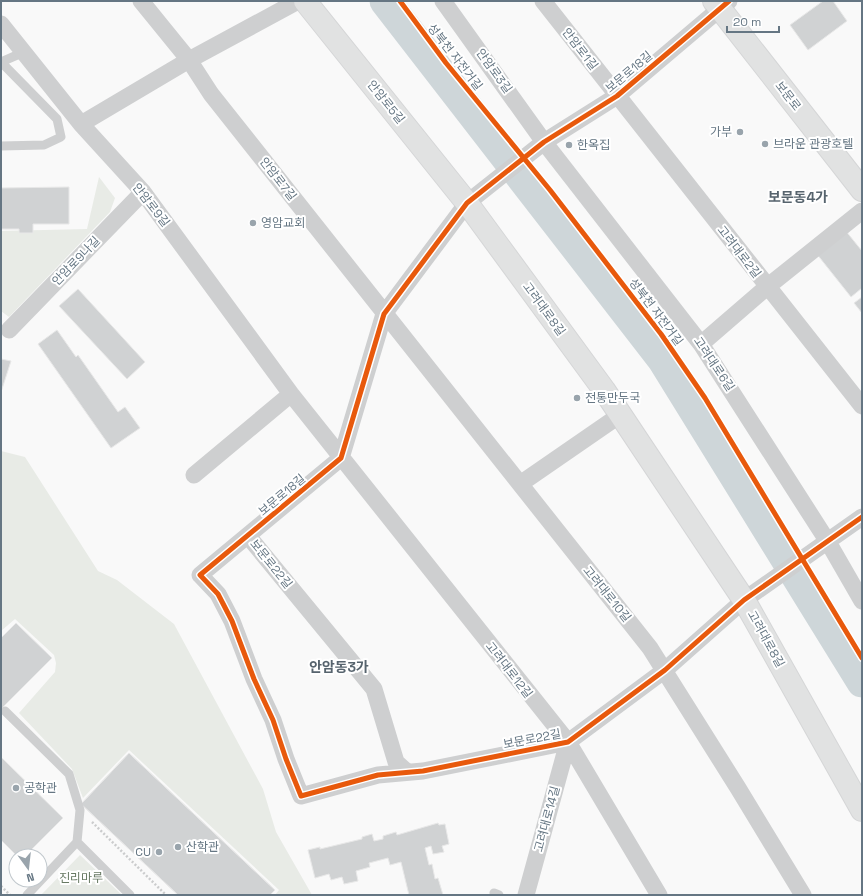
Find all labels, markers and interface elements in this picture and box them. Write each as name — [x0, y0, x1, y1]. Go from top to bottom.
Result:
scale bar — [727, 8, 779, 34]
text: 20 m — [733, 14, 761, 30]
street label: 성북천 자전거길 — [424, 20, 486, 94]
street label: 안암로1길 — [559, 25, 601, 73]
street label: 안암로3길 — [472, 45, 516, 97]
street label: 보문로18길 — [602, 48, 656, 96]
street label: 안암로5길 — [364, 77, 408, 127]
street label: 보문로 — [771, 78, 805, 114]
place label: 가부 — [710, 124, 732, 140]
marker: 가부 — [735, 127, 745, 137]
place label: 브라운 관광호텔 — [773, 136, 853, 152]
place label: 한옥집 — [577, 137, 610, 153]
marker: 브라운 관광호텔 — [760, 139, 770, 149]
marker: 한옥집 — [564, 140, 574, 150]
street label: 안암로7길 — [256, 154, 300, 204]
street label: 안암로9길 — [129, 180, 173, 230]
district label: 보문동4가 — [768, 188, 828, 206]
place label: 영암교회 — [261, 215, 305, 231]
marker: 영암교회 — [248, 218, 258, 228]
street label: 고려대로2길 — [713, 222, 765, 282]
street label: 안암로9나길 — [49, 233, 103, 289]
street label: 성북천 자전거길 — [625, 275, 687, 349]
street label: 고려대로8길 — [519, 279, 569, 339]
street label: 고려대로6길 — [690, 334, 738, 394]
place label: 전통만두국 — [585, 390, 640, 406]
marker: 전통만두국 — [572, 393, 582, 403]
street label: 보문로18길 — [255, 471, 309, 519]
street label: 보문로22길 — [246, 536, 296, 592]
street label: 고려대로10길 — [579, 563, 635, 625]
street label: 고려대로8길 — [744, 608, 788, 670]
street label: 고려대로12길 — [482, 638, 536, 702]
district label: 안암동3가 — [309, 658, 369, 676]
street label: 보문로22길 — [502, 726, 562, 752]
place label: 공학관 — [24, 780, 57, 796]
marker: 공학관 — [11, 783, 21, 793]
street label: 고려대로14길 — [531, 784, 563, 854]
place label: 산학관 — [186, 839, 219, 855]
marker: 산학관 — [173, 842, 183, 852]
place label: CU — [135, 844, 151, 860]
marker: CU — [154, 847, 164, 857]
north arrow — [8, 848, 48, 888]
text: N — [25, 870, 36, 885]
park label: 진리마루 — [59, 870, 103, 886]

